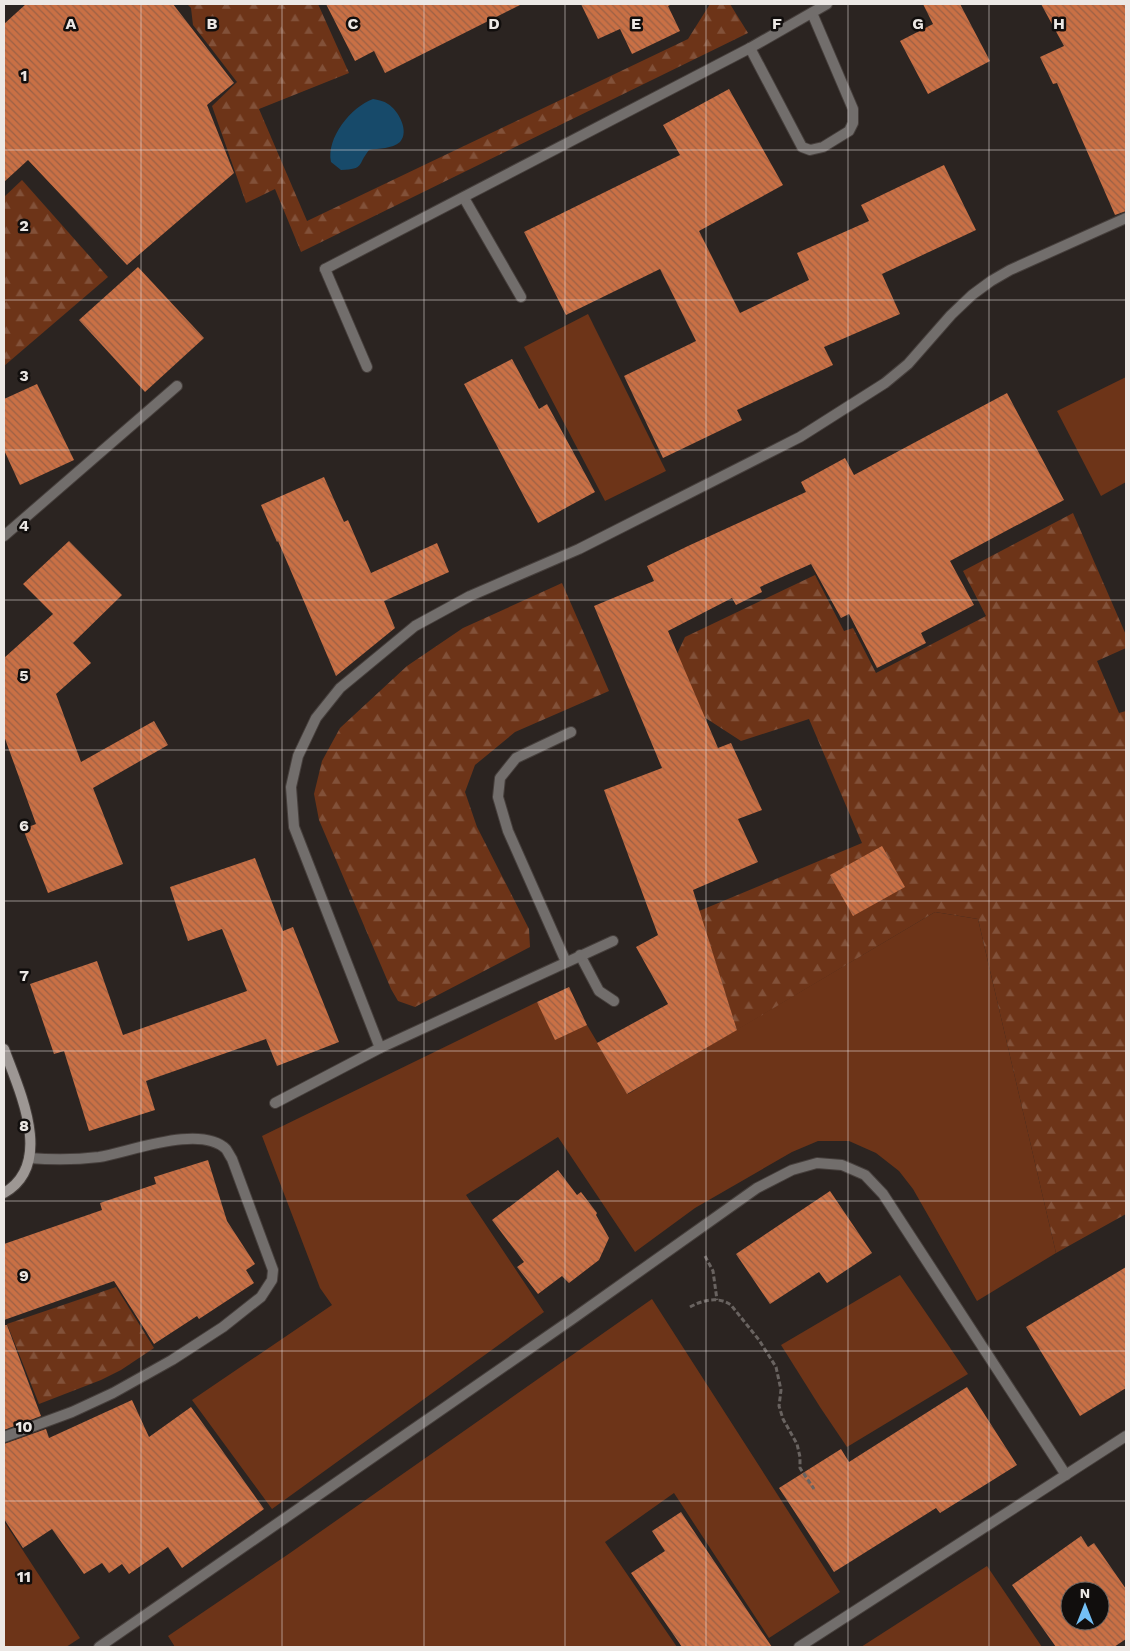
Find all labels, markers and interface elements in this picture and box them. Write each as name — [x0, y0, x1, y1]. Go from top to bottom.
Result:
text: A — [66, 14, 77, 33]
text: B — [207, 14, 218, 33]
text: C — [348, 14, 359, 33]
text: D — [488, 14, 500, 33]
text: E — [631, 14, 641, 33]
text: F — [772, 14, 782, 33]
text: G — [912, 14, 924, 33]
text: H — [1053, 14, 1065, 33]
text: 1 — [21, 66, 27, 85]
text: 2 — [19, 216, 29, 235]
text: 3 — [19, 366, 29, 385]
text: 4 — [19, 516, 29, 535]
text: 5 — [19, 666, 29, 685]
text: 6 — [19, 816, 29, 835]
text: 7 — [19, 966, 29, 985]
text: 8 — [19, 1116, 29, 1135]
text: 9 — [19, 1266, 29, 1285]
text: 10 — [15, 1417, 33, 1436]
text: 11 — [17, 1567, 31, 1586]
north arrow — [1060, 1581, 1110, 1631]
text: N — [1080, 1585, 1090, 1601]

